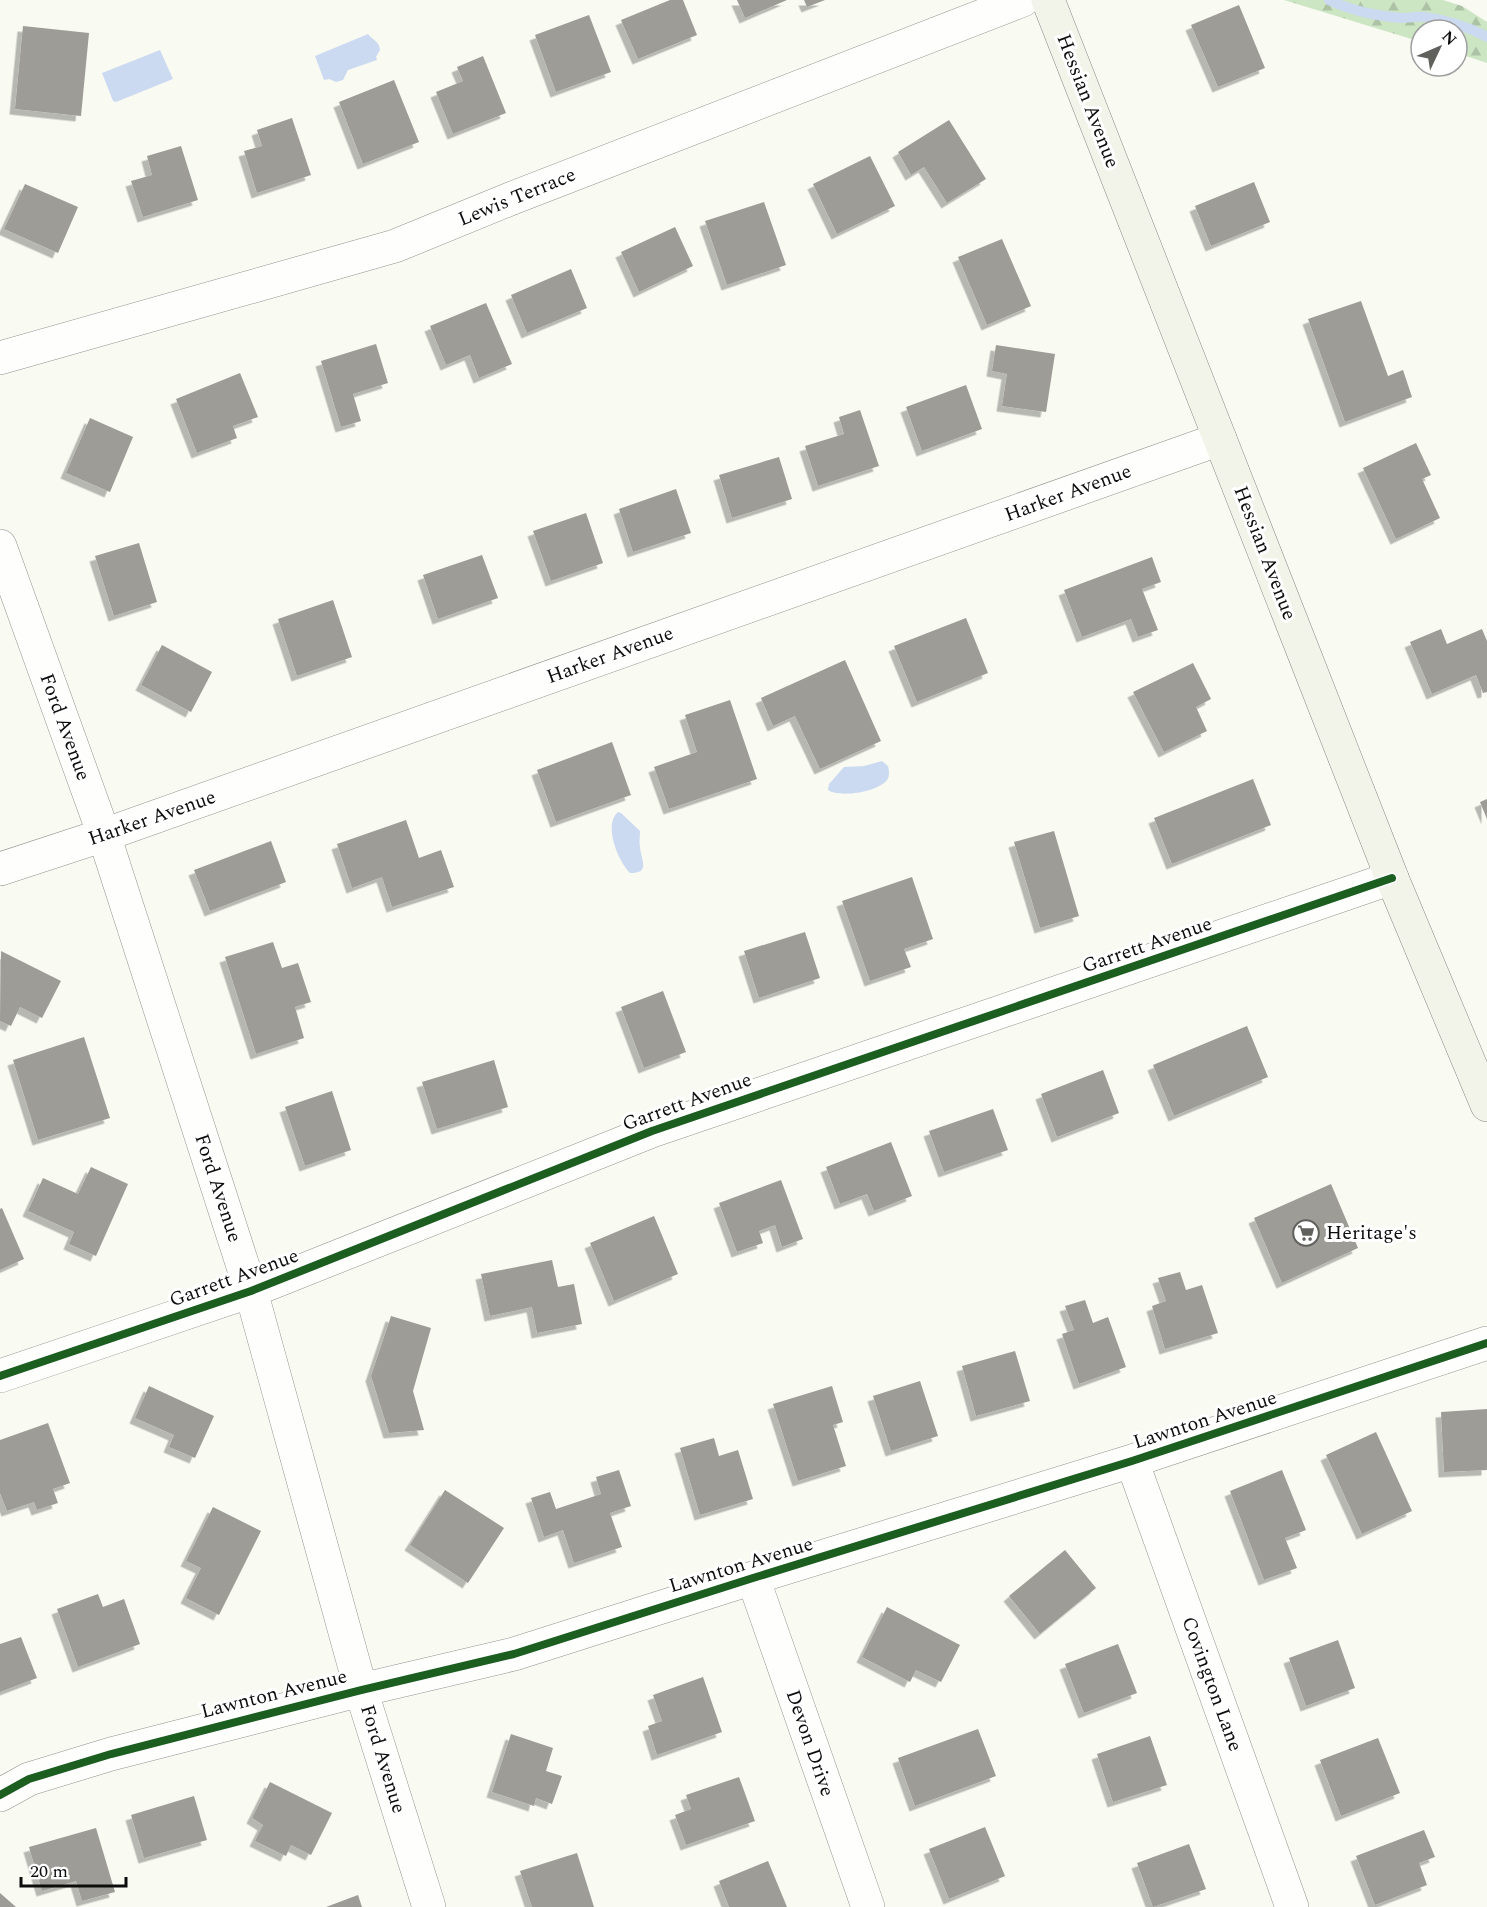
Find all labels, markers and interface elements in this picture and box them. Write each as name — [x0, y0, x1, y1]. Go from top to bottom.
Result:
north arrow — [1409, 18, 1469, 78]
text: N — [1436, 25, 1462, 51]
street label: Hessian Avenue — [1049, 29, 1127, 173]
street label: Lewis Terrace — [454, 160, 580, 234]
street label: Harker Avenue — [1000, 456, 1136, 530]
street label: Hessian Avenue — [1226, 481, 1304, 625]
street label: Harker Avenue — [542, 618, 678, 692]
street label: Ford Avenue — [32, 669, 98, 785]
street label: Harker Avenue — [84, 782, 220, 854]
street label: Garrett Avenue — [1078, 909, 1216, 981]
street label: Garrett Avenue — [618, 1065, 756, 1139]
street label: Ford Avenue — [186, 1130, 250, 1246]
supermarket icon: Heritage's — [1291, 1218, 1321, 1248]
place label: Heritage's — [1326, 1218, 1417, 1248]
street label: Garrett Avenue — [165, 1241, 303, 1315]
street label: Lawnton Avenue — [1129, 1383, 1281, 1457]
street label: Lawnton Avenue — [665, 1529, 817, 1601]
street label: Covington Lane — [1174, 1612, 1250, 1756]
street label: Lawnton Avenue — [198, 1661, 350, 1727]
street label: Devon Drive — [778, 1686, 842, 1800]
street label: Ford Avenue — [352, 1701, 414, 1817]
scale bar — [21, 1850, 126, 1888]
text: 20 m — [30, 1858, 68, 1885]

